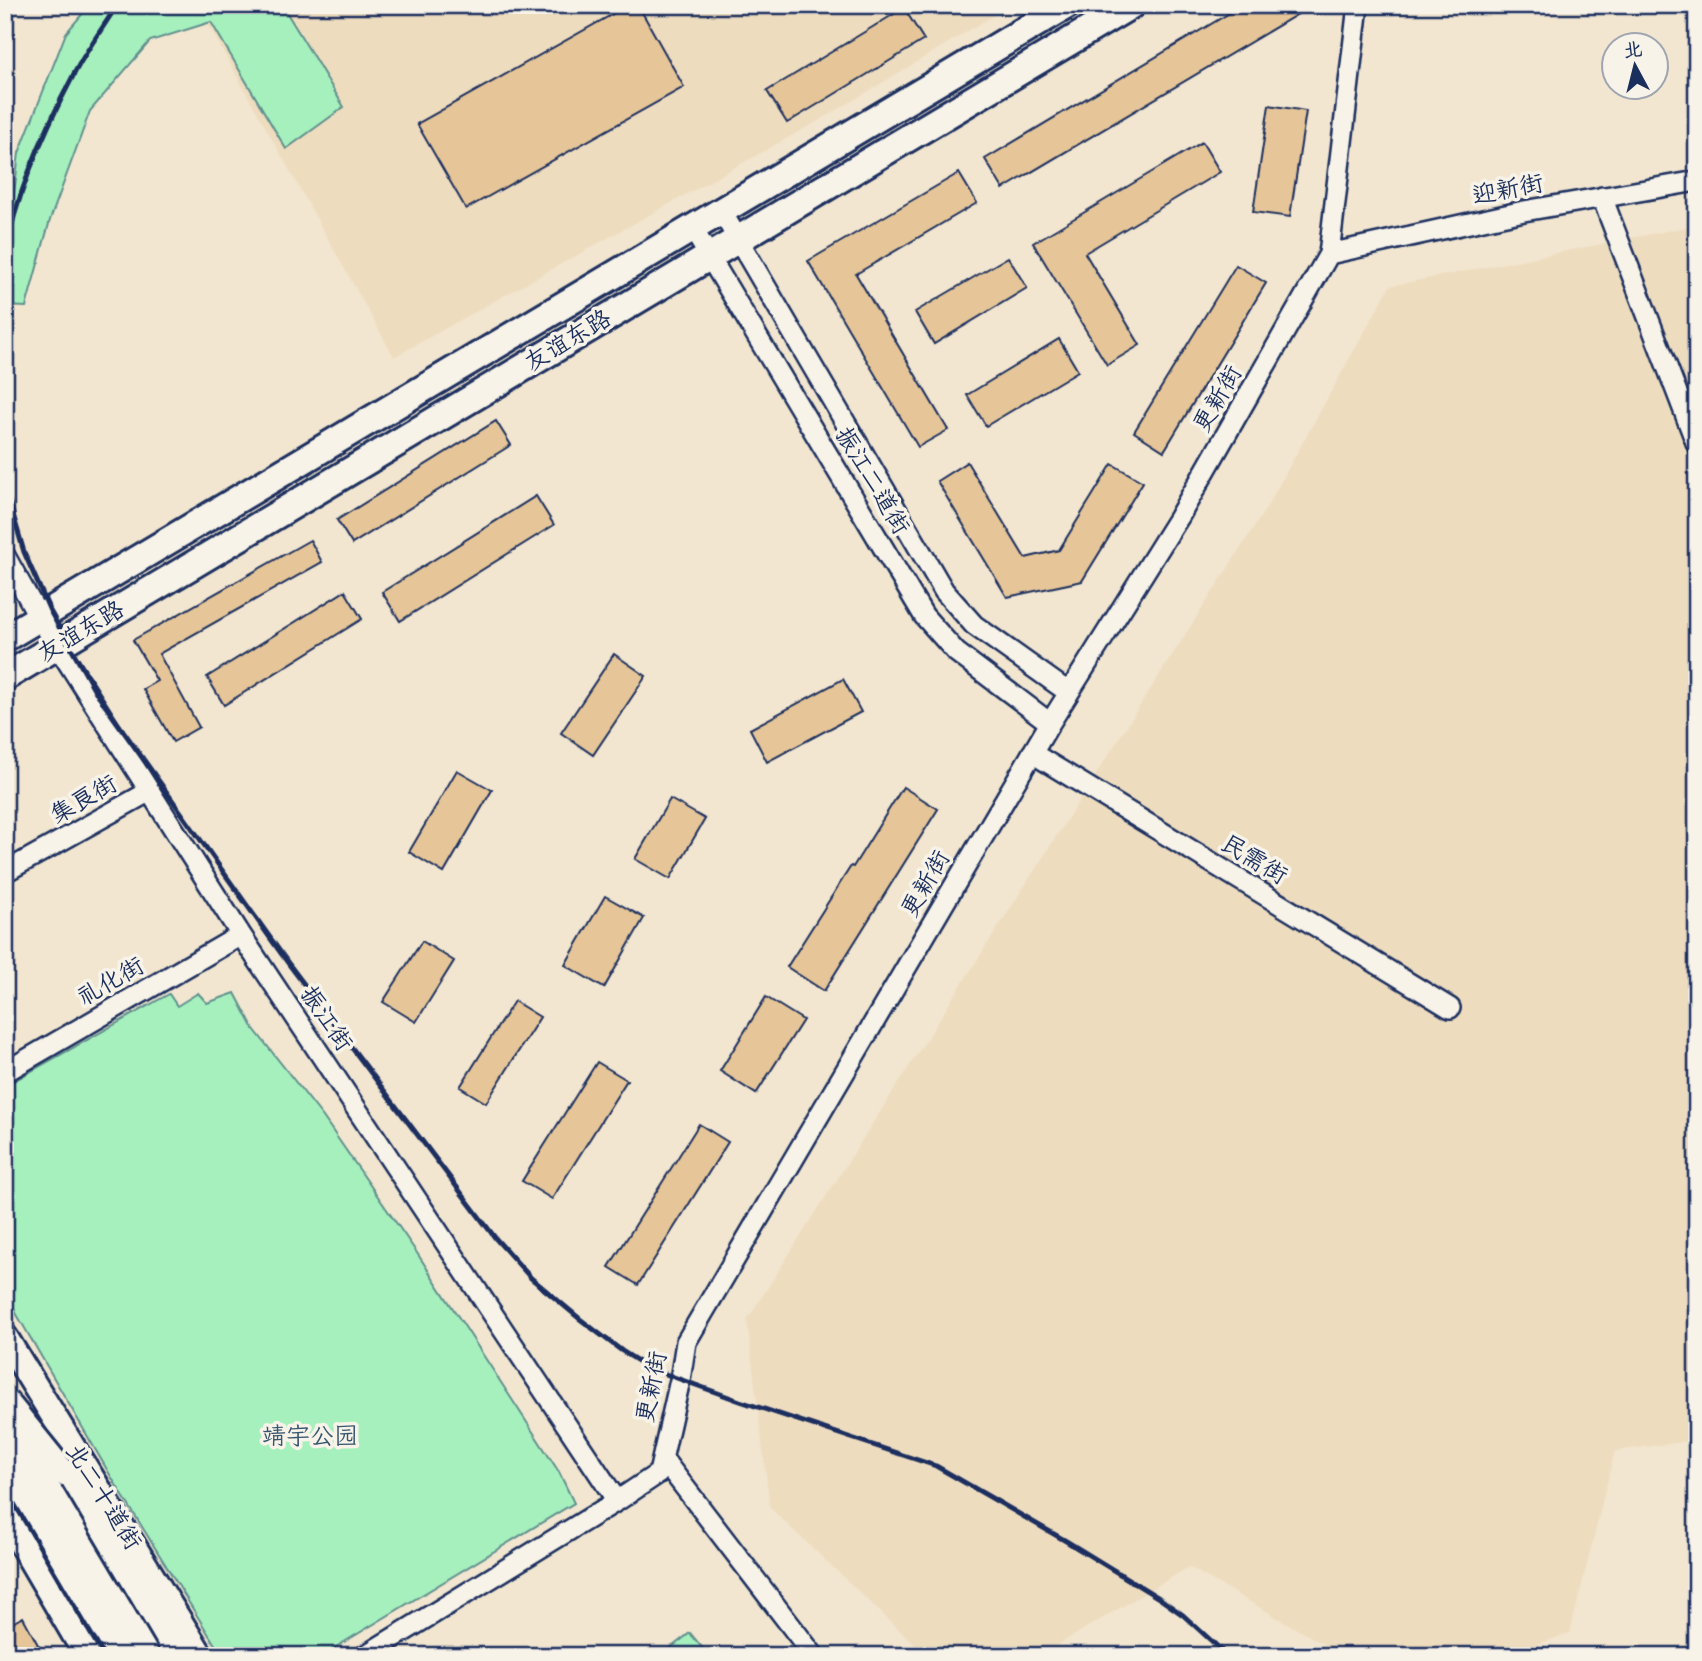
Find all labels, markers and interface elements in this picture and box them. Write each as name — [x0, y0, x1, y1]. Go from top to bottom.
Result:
north arrow — [1600, 32, 1670, 102]
text: 北 — [1622, 36, 1644, 65]
street label: 迎新街 — [1469, 166, 1547, 214]
street label: 友谊东路 — [518, 302, 618, 380]
street label: 更新街 — [1185, 359, 1251, 439]
street label: 振江二道街 — [827, 421, 917, 541]
street label: 友谊东路 — [31, 593, 131, 671]
street label: 集良街 — [44, 767, 124, 833]
street label: 民需街 — [1214, 827, 1294, 893]
street label: 更新街 — [893, 844, 959, 924]
street label: 礼化街 — [71, 949, 151, 1015]
street label: 振江街 — [292, 980, 360, 1058]
street label: 更新街 — [628, 1348, 676, 1426]
park label: 靖宇公园 — [262, 1420, 358, 1454]
street label: 北二十道街 — [57, 1437, 149, 1557]

